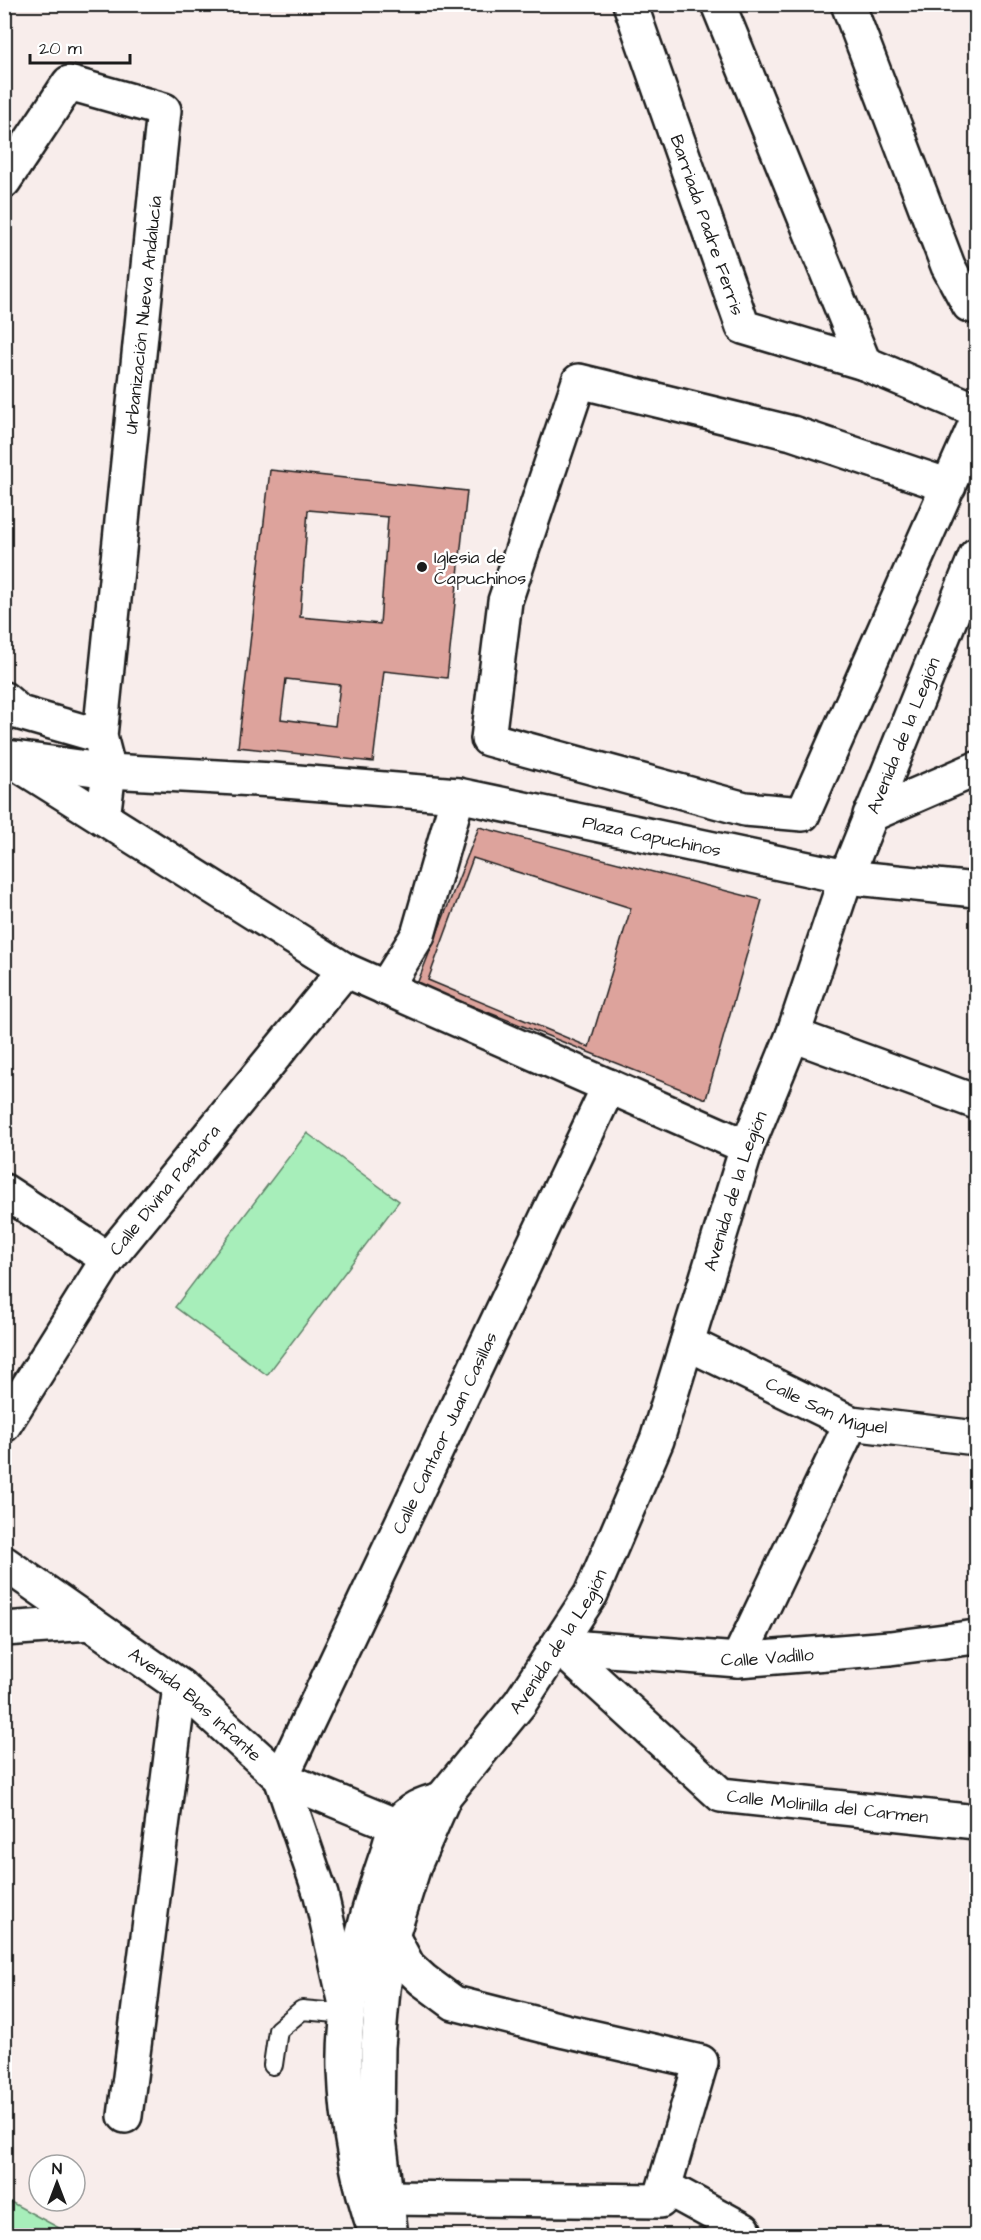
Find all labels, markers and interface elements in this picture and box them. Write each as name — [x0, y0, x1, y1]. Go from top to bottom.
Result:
scale bar — [30, 27, 130, 65]
text: 20 m — [39, 36, 82, 61]
street label: Barriada Padre Ferris — [664, 131, 750, 319]
street label: Urbanización Nueva Andalucía — [119, 195, 168, 435]
place label: Iglesia de Capuchinos — [434, 545, 526, 591]
marker: Iglesia de Capuchinos — [415, 560, 429, 574]
street label: Avenida de la Legión — [861, 654, 946, 818]
street label: Plaza Capuchinos — [580, 810, 723, 863]
street label: Avenida de la Legión — [698, 1107, 773, 1274]
street label: Calle Divina Pastora — [104, 1120, 226, 1261]
street label: Calle Cantaor Juan Casillas — [386, 1328, 504, 1538]
street label: Calle San Miguel — [761, 1371, 889, 1440]
street label: Avenida de la Legión — [504, 1565, 613, 1720]
street label: Avenida Blas Infante — [123, 1642, 267, 1768]
street label: Calle Vadillo — [720, 1642, 815, 1673]
street label: Calle Molinilla del Carmen — [725, 1784, 930, 1830]
north arrow — [27, 2153, 87, 2213]
text: N — [52, 2158, 62, 2180]

